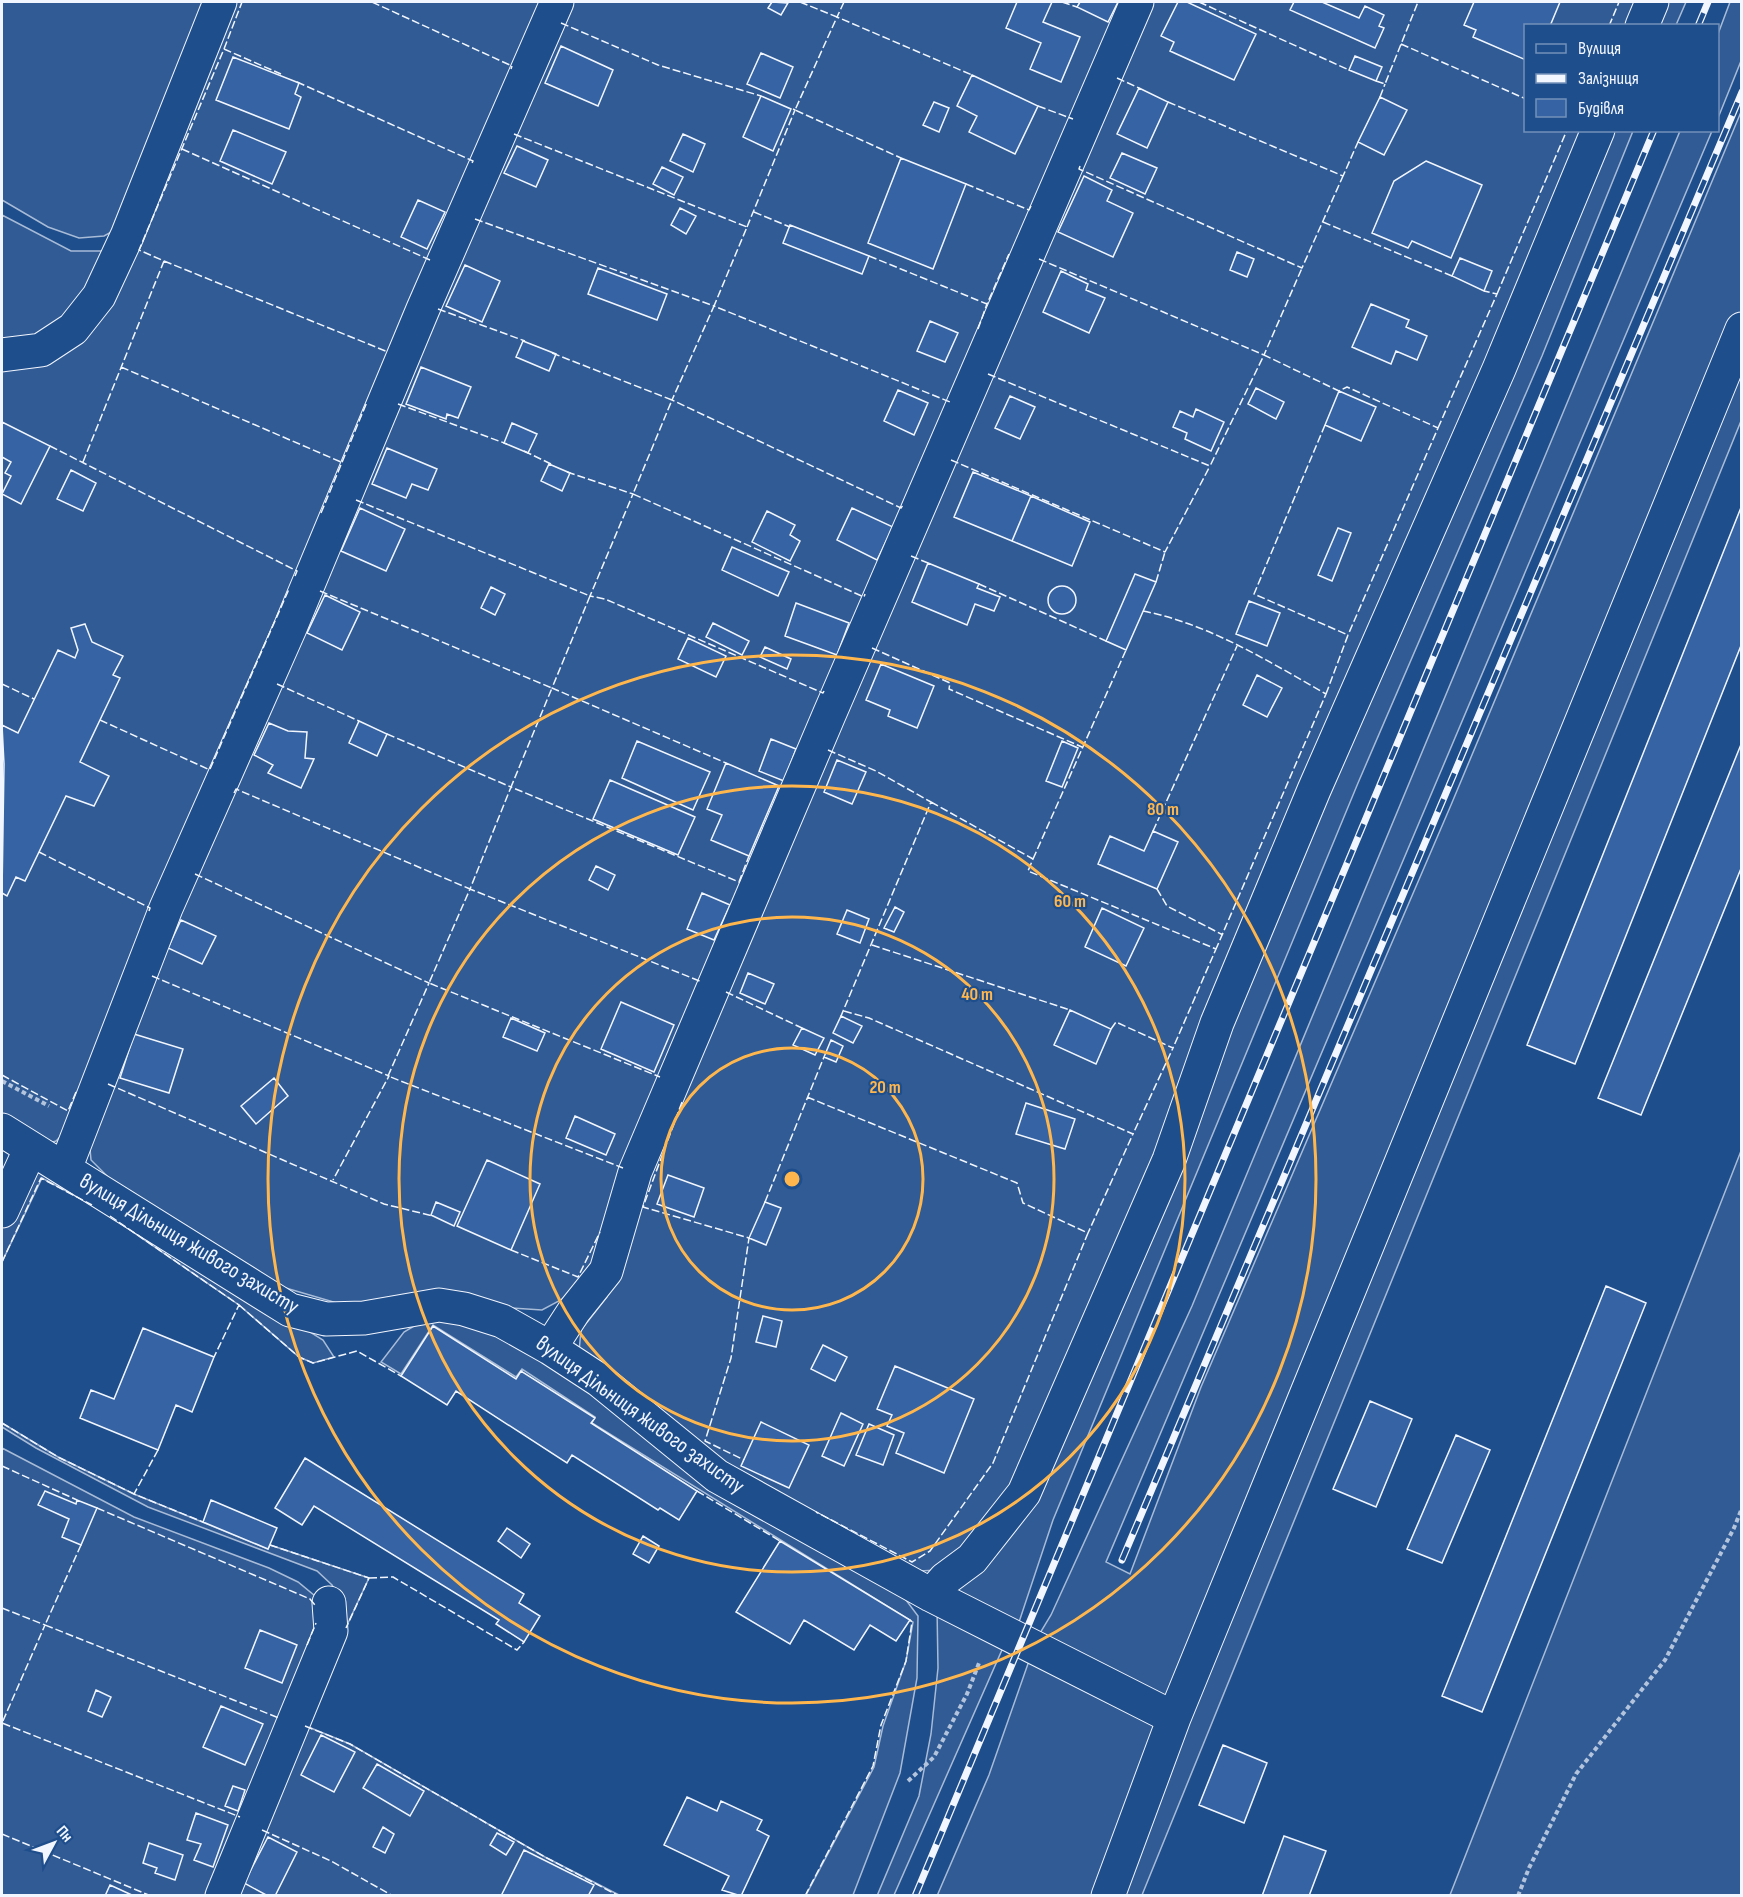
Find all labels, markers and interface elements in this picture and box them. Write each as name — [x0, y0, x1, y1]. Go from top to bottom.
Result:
legend — [1524, 24, 1719, 132]
text: Вулиця — [1578, 38, 1621, 59]
text: Залізниця — [1578, 68, 1639, 89]
text: Будівля — [1578, 98, 1624, 119]
text: 80 m — [1147, 799, 1179, 820]
text: 60 m — [1054, 891, 1086, 912]
text: 40 m — [961, 984, 993, 1005]
text: 20 m — [869, 1077, 901, 1098]
street label: вулиця Дільниця живого захисту — [74, 1168, 304, 1321]
centre of rings — [782, 1169, 802, 1189]
street label: вулиця Дільниця живого захисту — [530, 1330, 750, 1500]
north arrow — [24, 1813, 84, 1873]
text: Пн — [52, 1822, 76, 1846]

